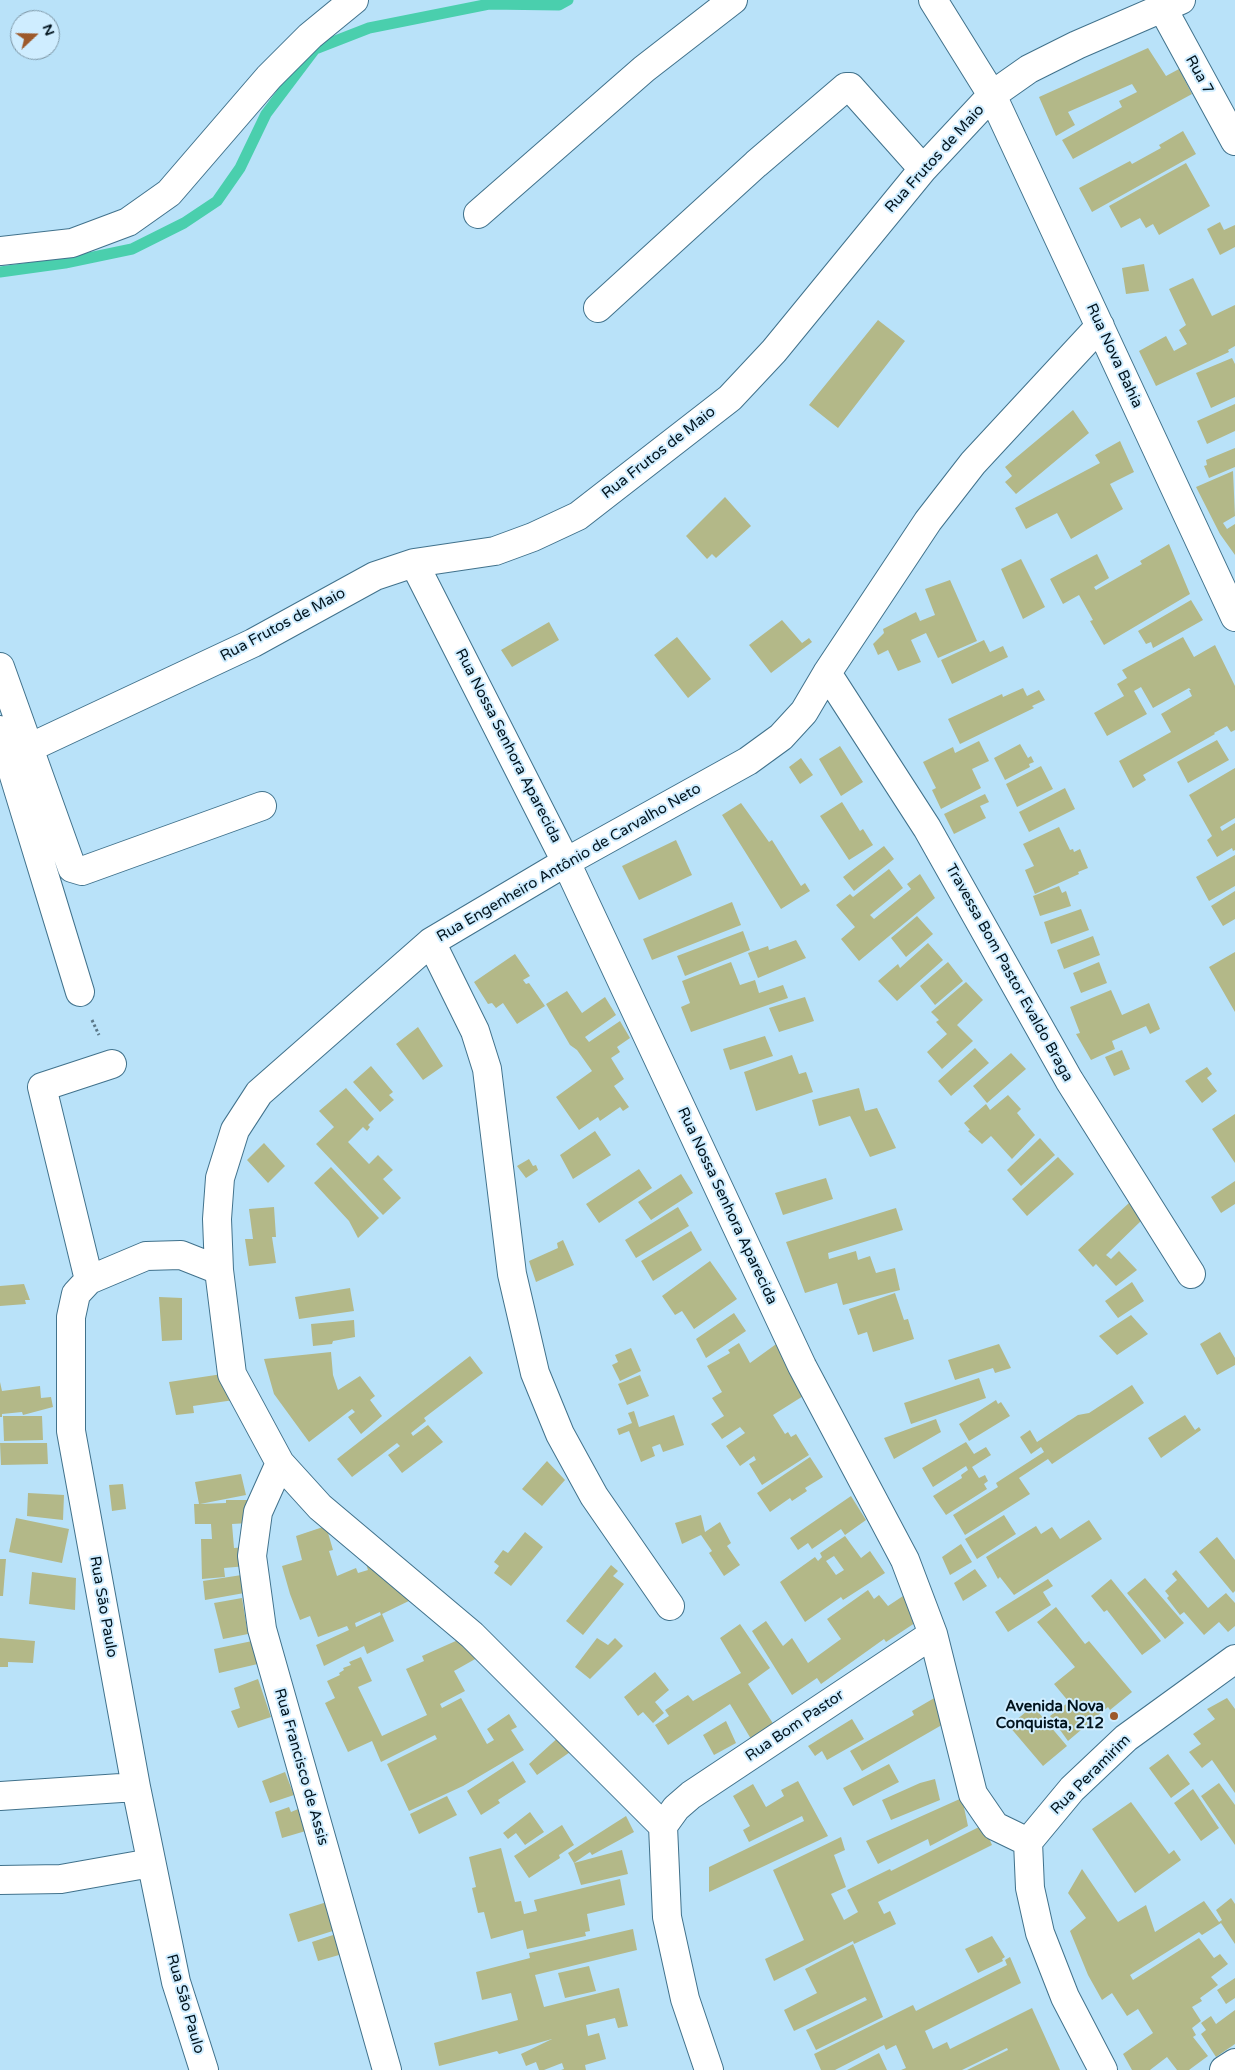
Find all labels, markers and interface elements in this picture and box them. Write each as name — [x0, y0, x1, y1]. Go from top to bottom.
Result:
north arrow — [10, 10, 60, 60]
text: N — [39, 22, 58, 38]
street label: Rua 7 — [1181, 52, 1217, 98]
street label: Rua Frutos de Maio — [882, 101, 988, 217]
street label: Rua Nova Bahia — [1082, 301, 1146, 411]
street label: Rua Frutos de Maio — [599, 403, 719, 503]
street label: Rua Frutos de Maio — [217, 584, 349, 666]
street label: Rua Nossa Senhora Aparecida — [451, 646, 565, 846]
street label: Rua Engenheiro Antônio de Carvalho Neto — [434, 780, 704, 946]
street label: Travessa Bom Pastor Evaldo Braga — [941, 861, 1077, 1085]
street label: Rua Nossa Senhora Aparecida — [673, 1104, 781, 1308]
street label: Rua São Paulo — [85, 1555, 121, 1659]
street label: Rua Francisco de Assis — [270, 1686, 332, 1848]
street label: Rua Bom Pastor — [742, 1686, 848, 1766]
place label: Avenida Nova Conquista, 212 — [996, 1698, 1104, 1733]
marker: Avenida Nova Conquista, 212 — [1108, 1710, 1120, 1722]
street label: Rua Peramirim — [1047, 1731, 1135, 1819]
street label: Rua São Paulo — [162, 1952, 208, 2056]

